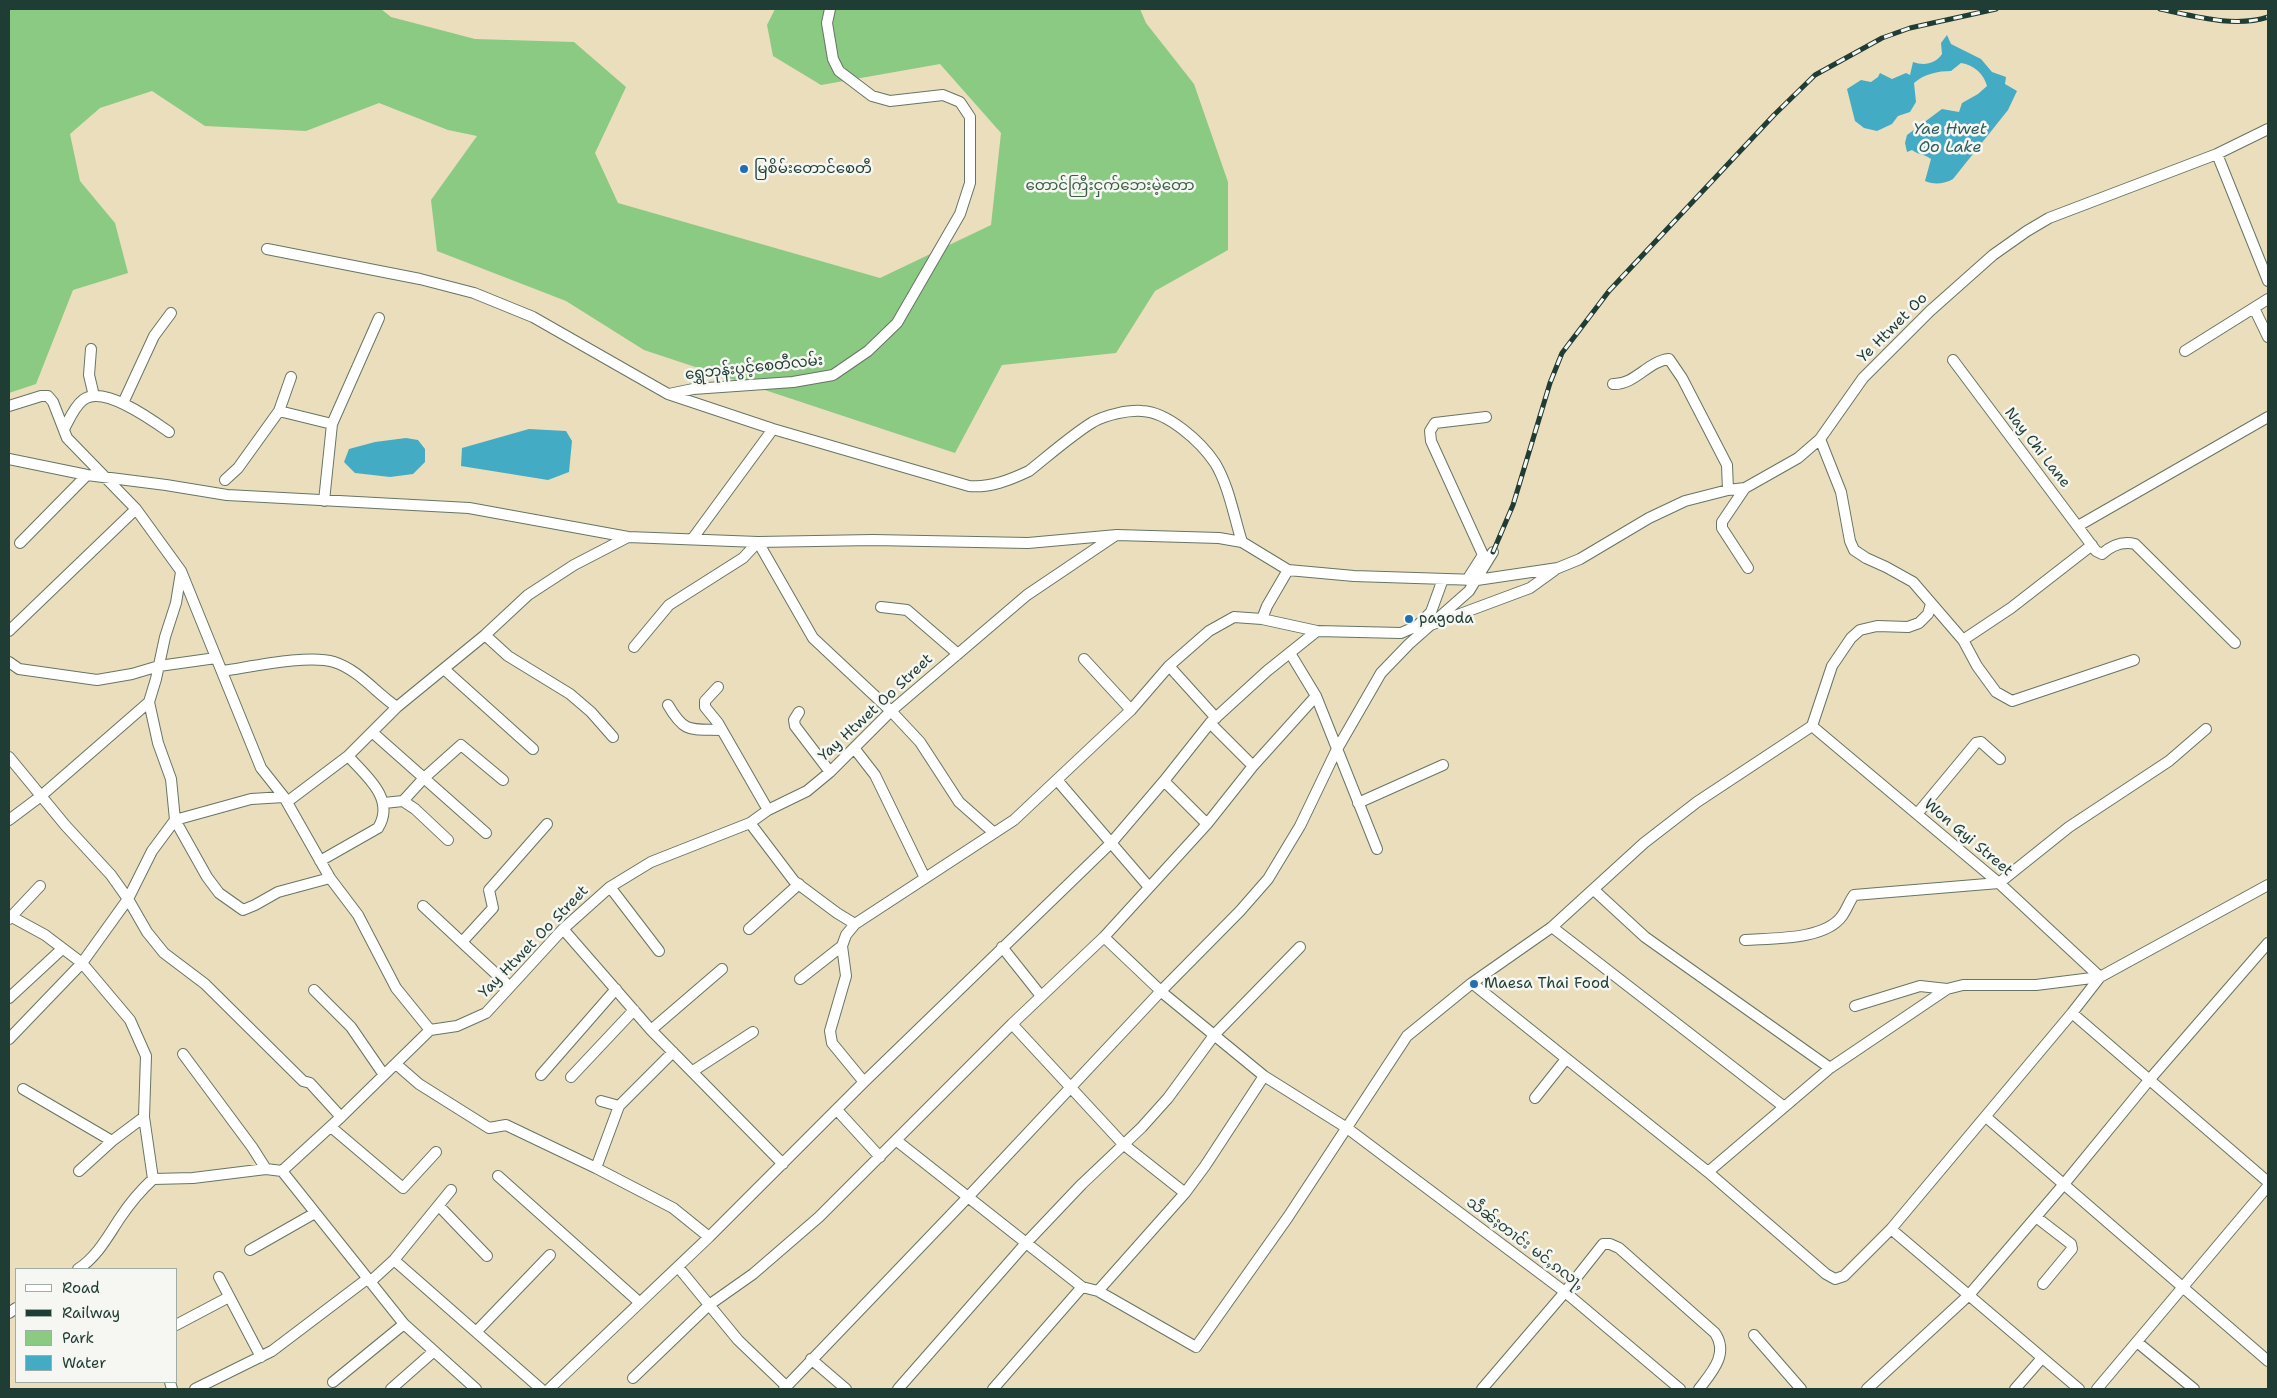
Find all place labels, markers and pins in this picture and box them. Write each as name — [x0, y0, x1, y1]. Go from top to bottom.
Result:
place label: မြစိမ်းတောင်စေတီ — [754, 160, 872, 178]
marker: မြစိမ်းတောင်စေတီ — [738, 163, 750, 175]
place label: pagoda — [1419, 610, 1474, 628]
marker: pagoda — [1403, 613, 1415, 625]
place label: Maesa Thai Food — [1484, 975, 1610, 993]
marker: Maesa Thai Food — [1468, 978, 1480, 990]

